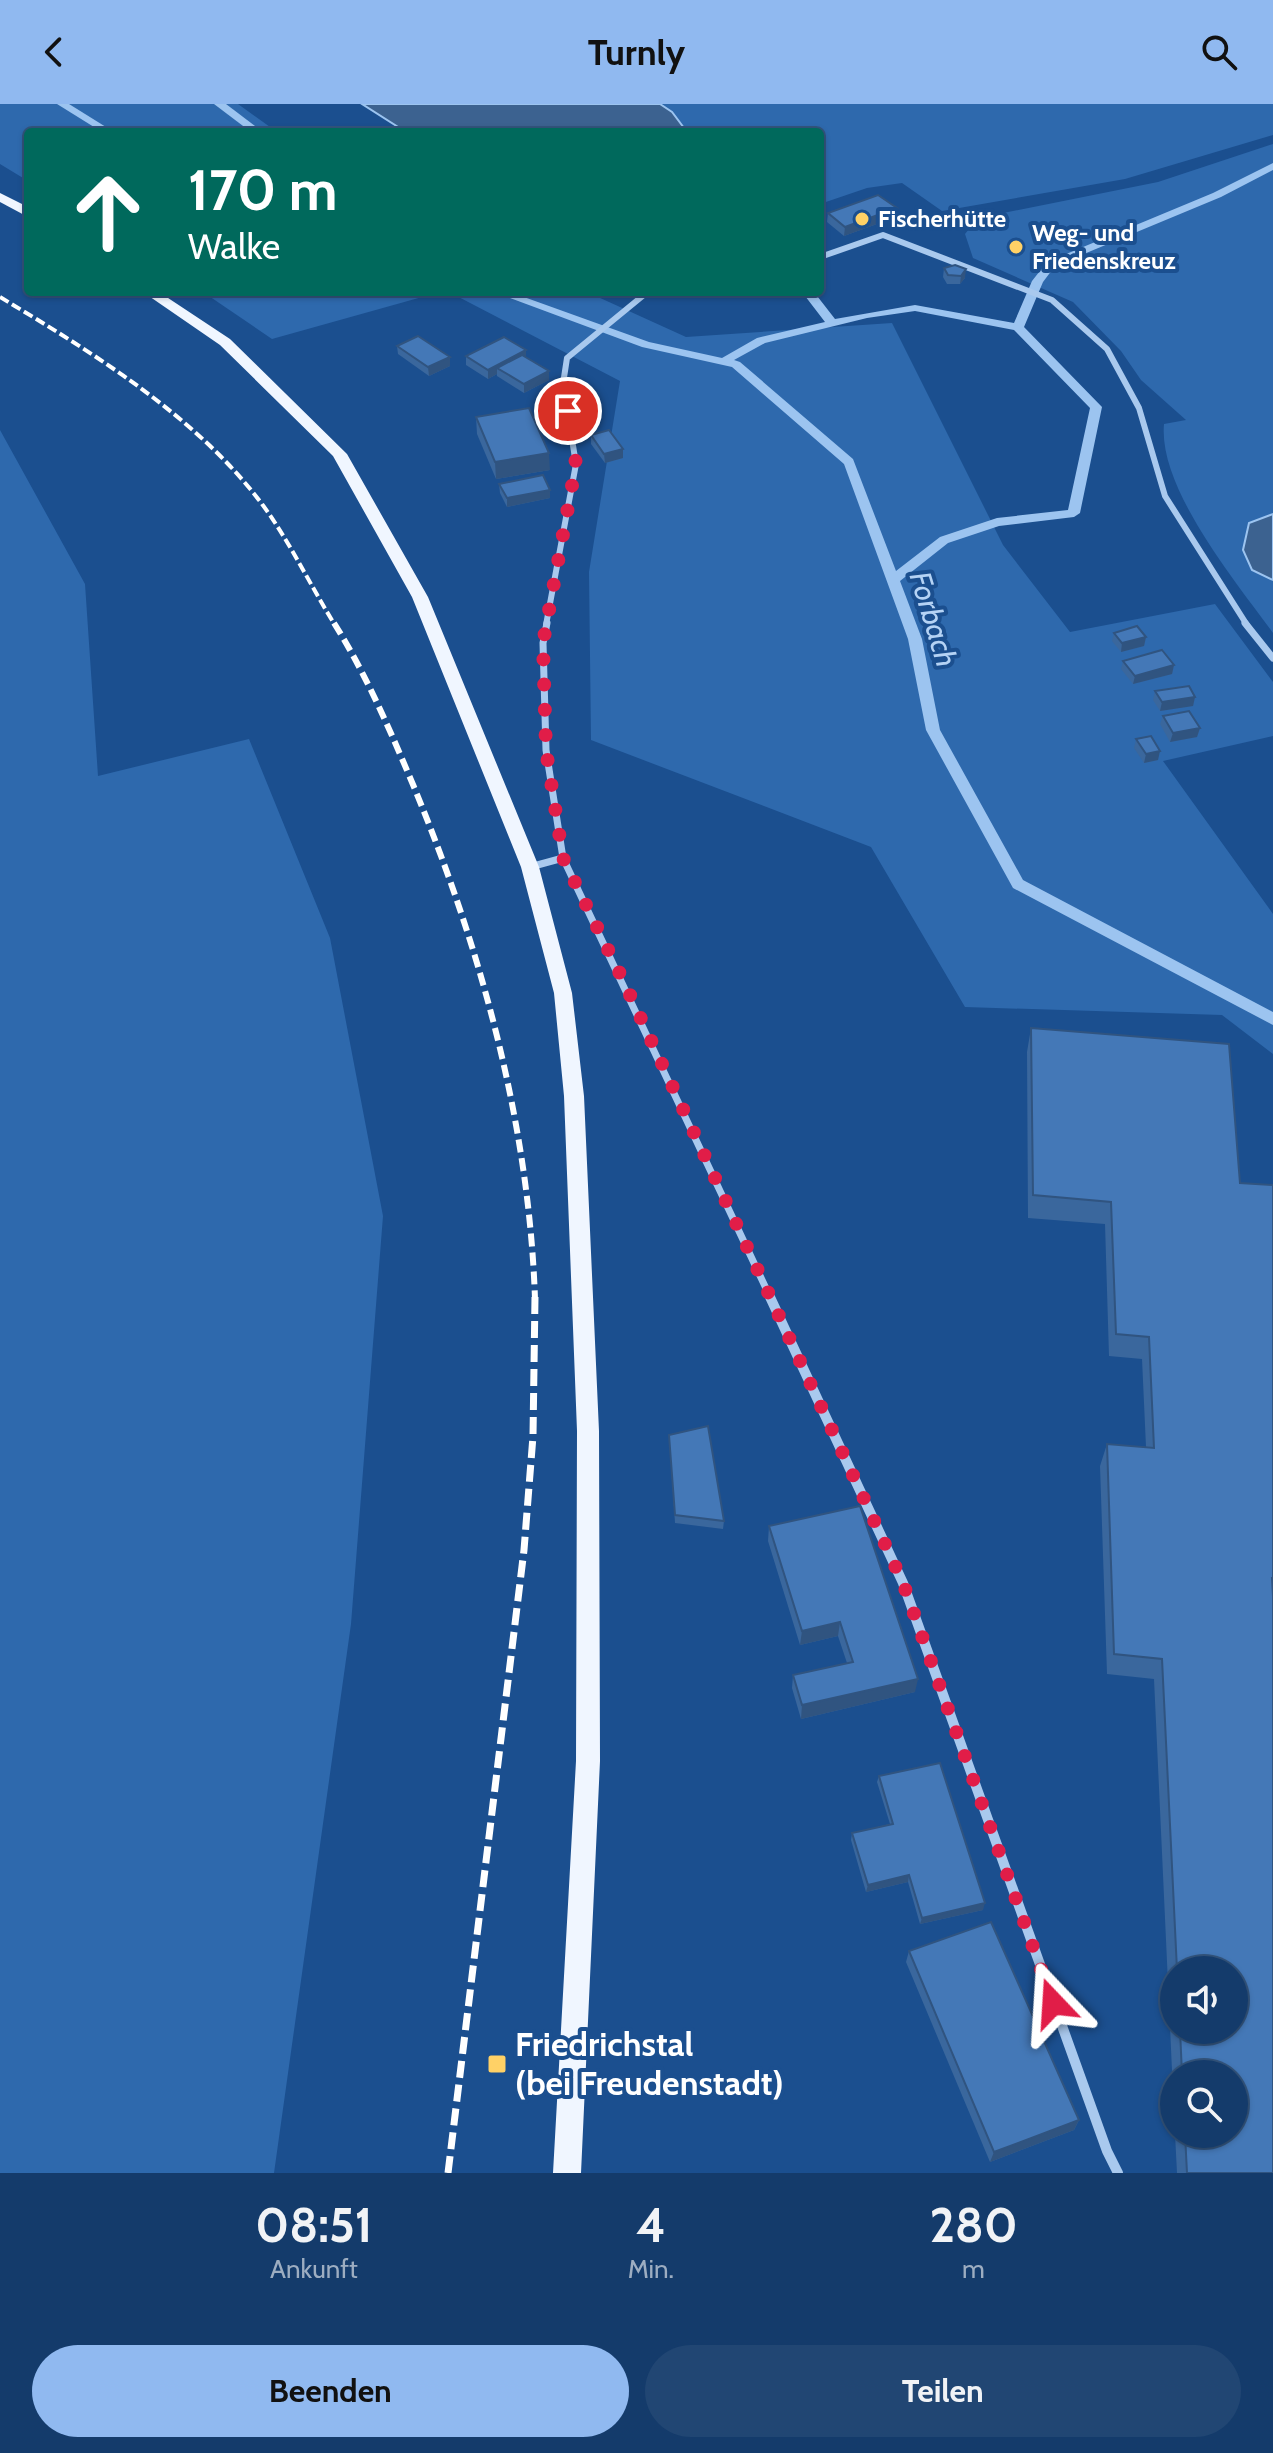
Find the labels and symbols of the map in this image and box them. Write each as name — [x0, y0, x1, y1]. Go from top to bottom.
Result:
place label: Fischerhütte — [878, 204, 1006, 233]
marker: Fischerhütte — [853, 210, 871, 228]
place label: Weg- und Friedenskreuz — [1032, 218, 1176, 275]
marker: Weg- und Friedenskreuz — [1007, 238, 1025, 256]
pin — [534, 377, 602, 445]
water label: Forbach — [901, 567, 965, 671]
position arrow — [1011, 1961, 1095, 2045]
place label: Friedrichstal (bei Freudenstadt) — [515, 2023, 784, 2104]
marker: Friedrichstal (bei Freudenstadt) — [486, 2053, 508, 2075]

